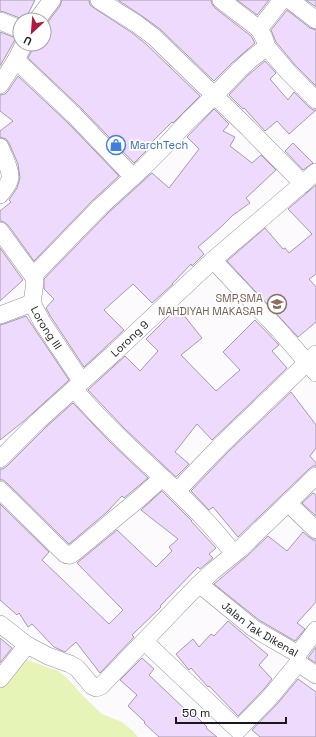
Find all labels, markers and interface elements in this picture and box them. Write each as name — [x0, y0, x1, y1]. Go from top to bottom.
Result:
north arrow — [12, 12, 52, 52]
text: U — [21, 33, 34, 49]
shop icon: MarchTech — [105, 134, 127, 156]
place label: MarchTech — [130, 138, 188, 152]
place label: SMP,SMA NAHDIYAH MAKASAR — [158, 291, 263, 318]
school or university icon: SMP,SMA NAHDIYAH MAKASAR — [266, 293, 288, 315]
street label: Lorong III — [28, 304, 65, 352]
street label: Lorong 9 — [108, 317, 152, 360]
street label: Jalan Tak Dikenal — [219, 598, 301, 660]
scale bar — [176, 699, 286, 725]
text: 50 m — [182, 705, 210, 721]

